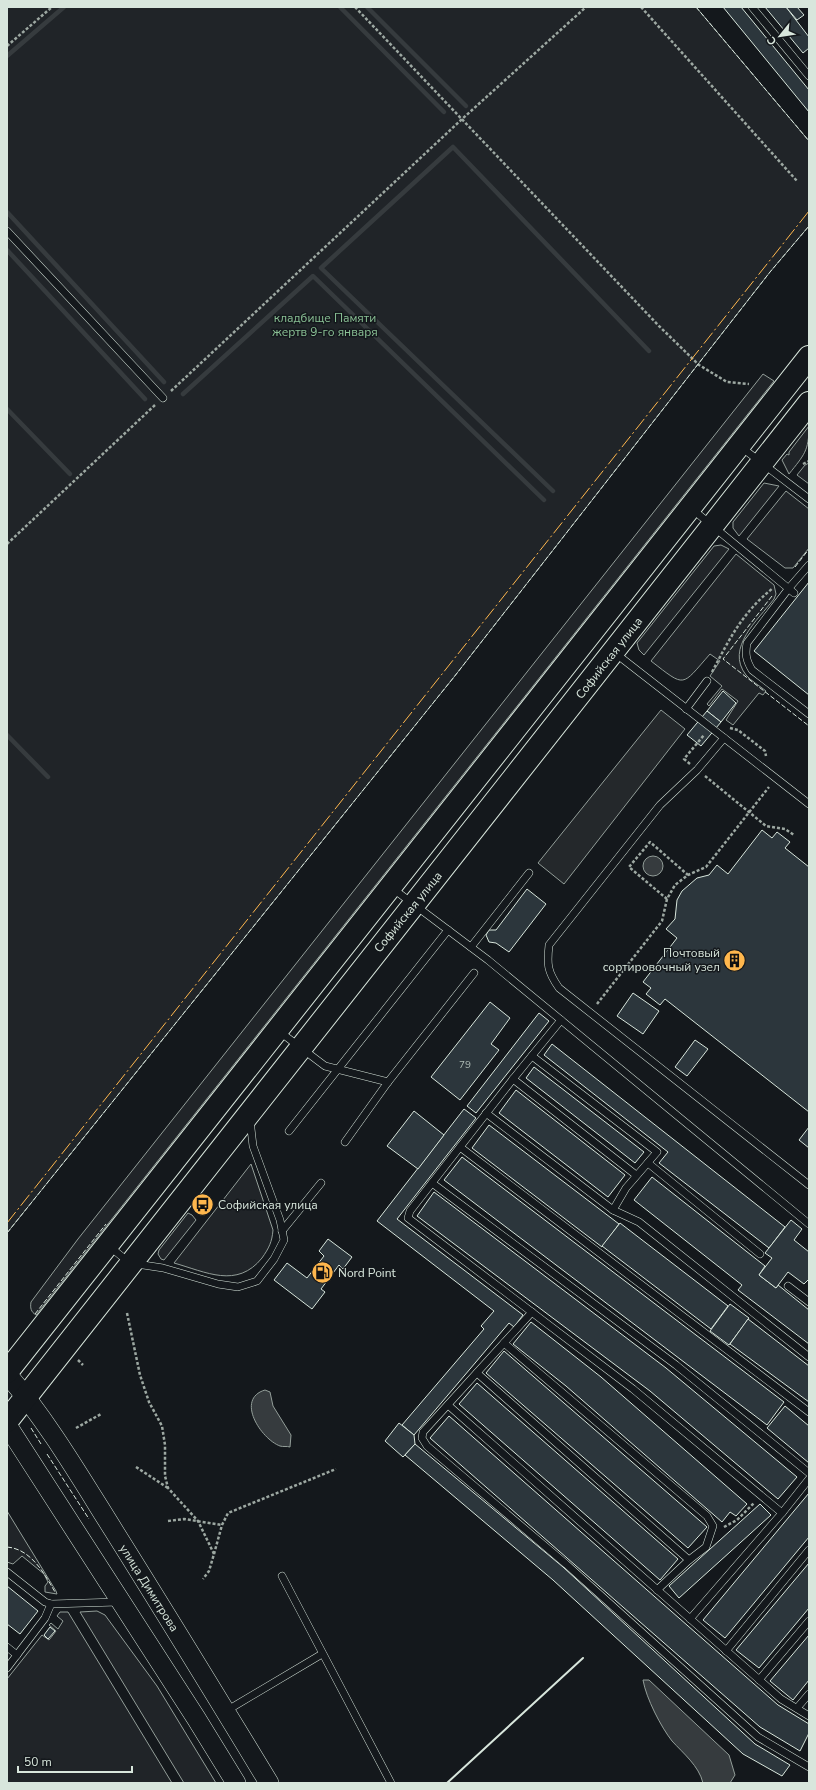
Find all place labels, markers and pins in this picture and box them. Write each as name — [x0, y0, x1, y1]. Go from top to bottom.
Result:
place label: Почтовый сортировочный узел — [603, 945, 720, 975]
building icon: Почтовый сортировочный узел — [722, 947, 748, 973]
bus stop icon: Софийская улица — [190, 1192, 216, 1218]
place label: Софийская улица — [218, 1197, 318, 1213]
fuel station icon: Nord Point — [309, 1260, 335, 1286]
place label: Nord Point — [338, 1265, 396, 1281]

